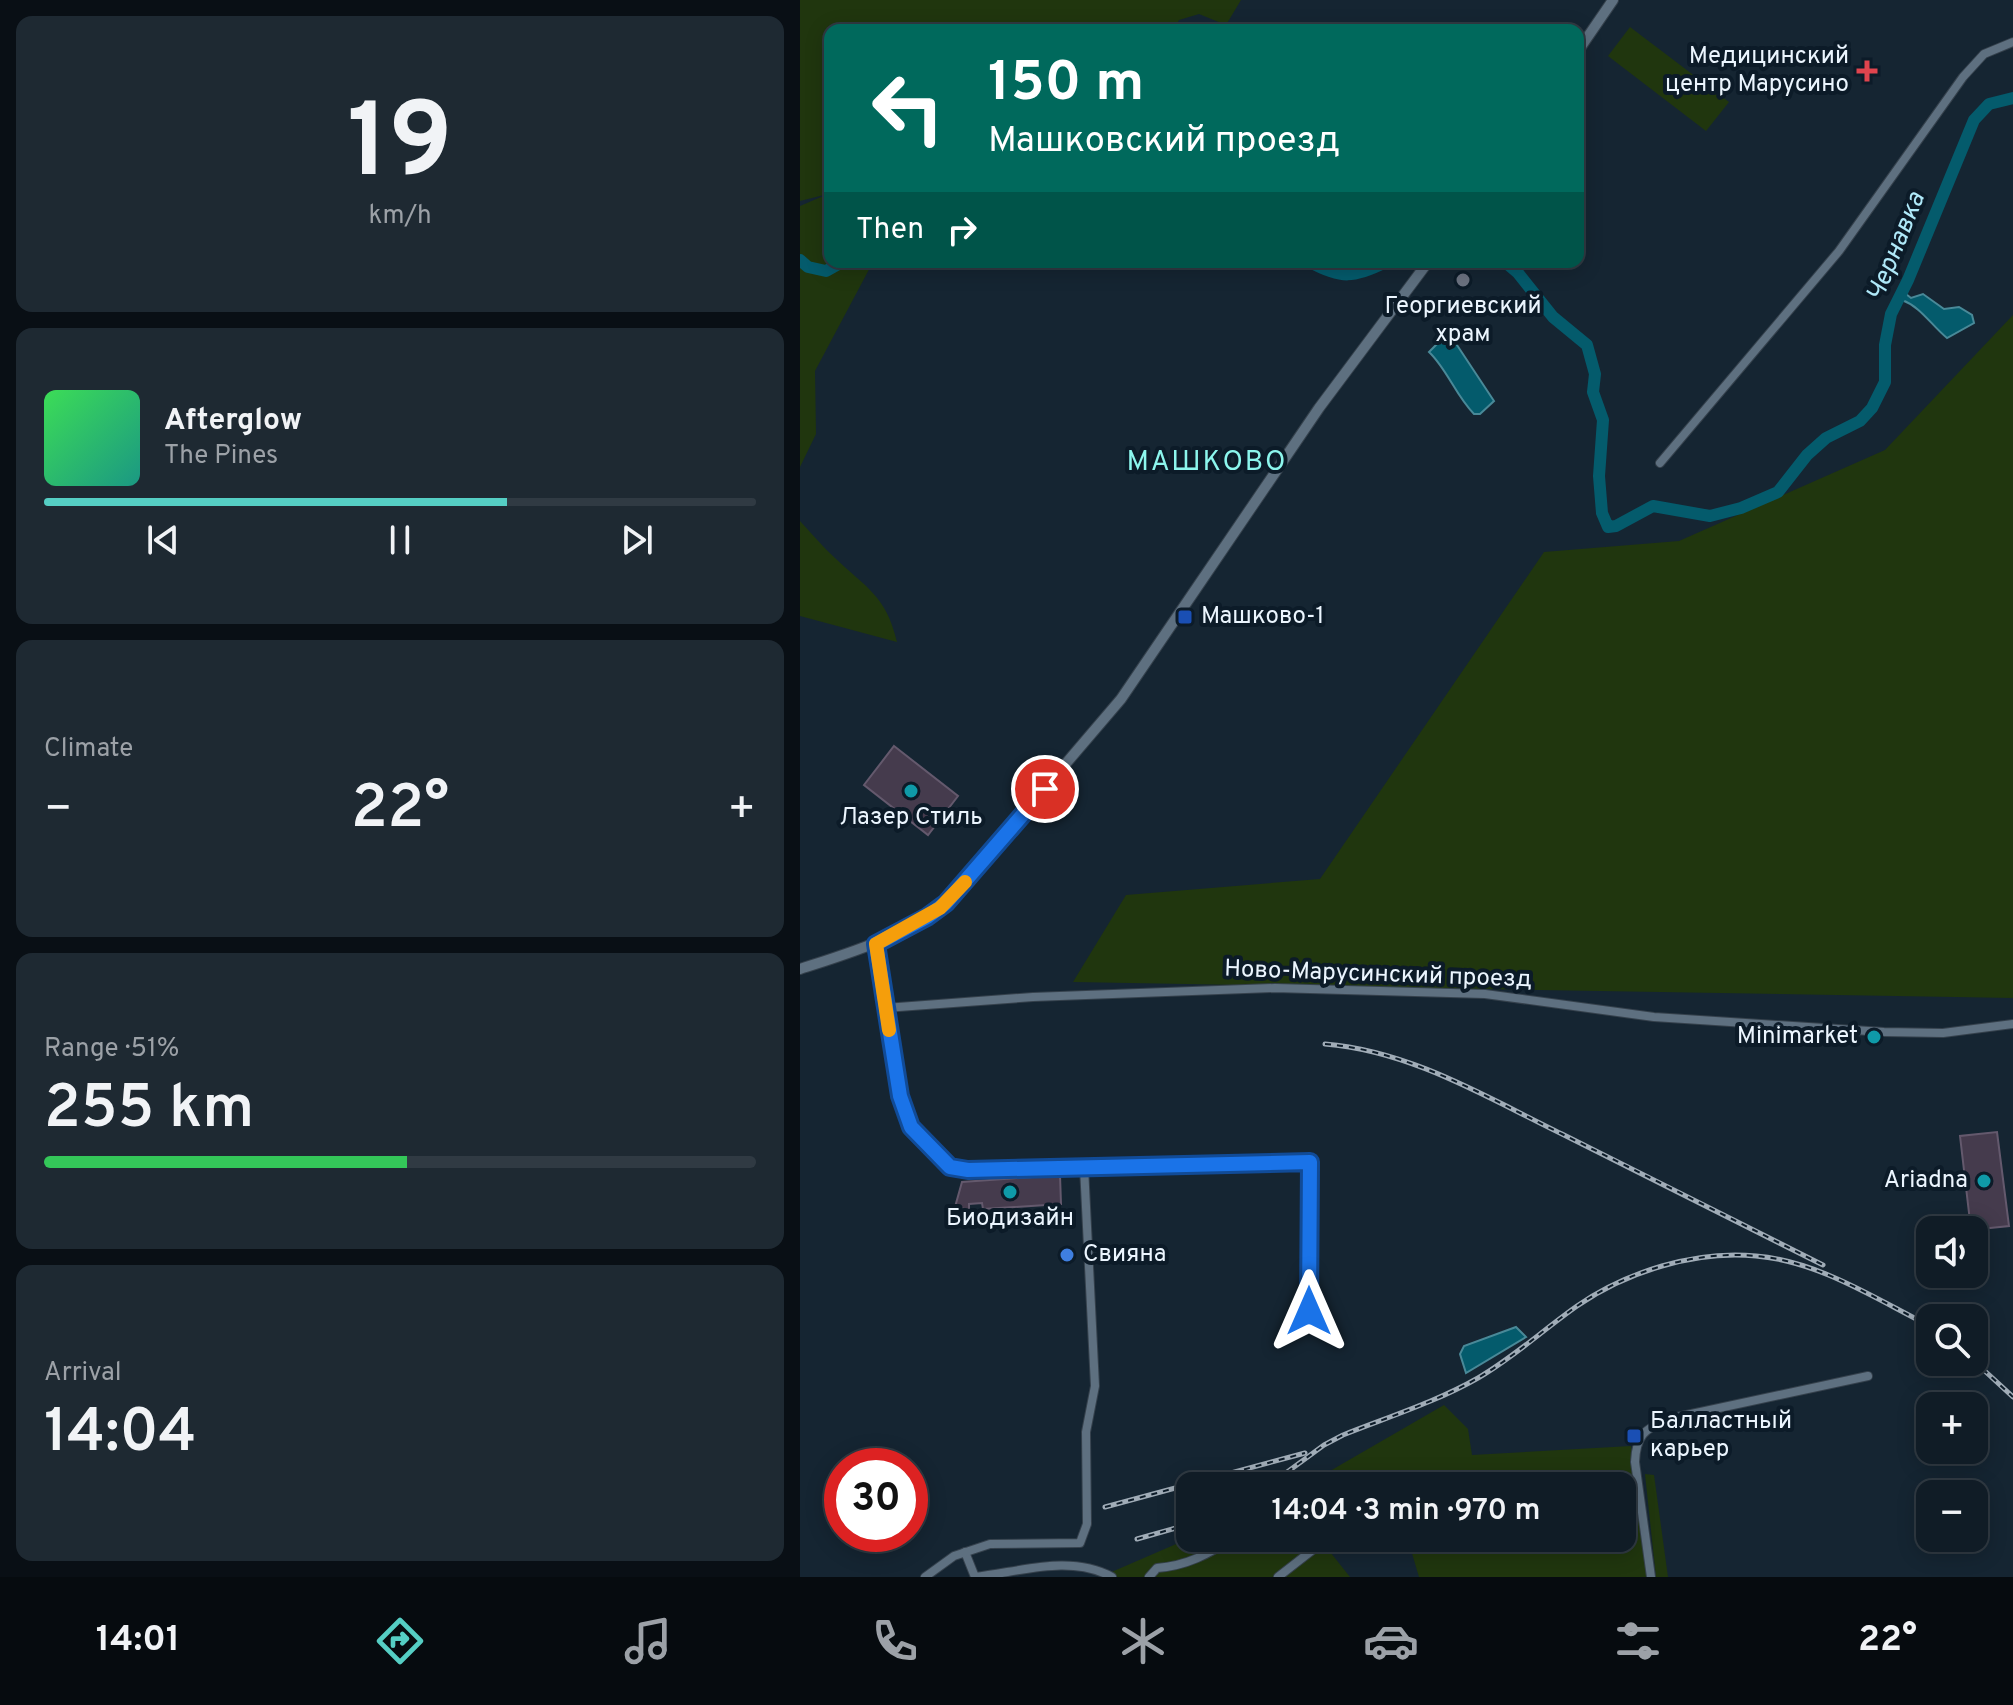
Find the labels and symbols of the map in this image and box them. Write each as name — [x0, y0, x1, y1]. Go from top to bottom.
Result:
place label: Медицинский центр Марусино — [1665, 42, 1849, 100]
marker: Медицинский центр Марусино — [1856, 60, 1878, 82]
water label: Чернавка — [1860, 187, 1934, 306]
marker: Георгиевский храм — [1454, 271, 1472, 289]
place label: Георгиевский храм — [1385, 292, 1542, 350]
district label: МАШКОВО — [1126, 445, 1288, 481]
place label: Машково-1 — [1201, 602, 1325, 632]
marker: Машково-1 — [1176, 608, 1194, 626]
pin — [1011, 755, 1079, 823]
marker: Лазер Стиль — [902, 782, 920, 800]
place label: Лазер Стиль — [839, 803, 983, 833]
street label: Ново-Марусинский проезд — [1224, 955, 1532, 995]
place label: Minimarket — [1737, 1022, 1858, 1052]
marker: Minimarket — [1865, 1028, 1883, 1046]
place label: Ariadna — [1884, 1166, 1968, 1196]
marker: Ariadna — [1975, 1172, 1993, 1190]
marker: Биодизайн — [1001, 1183, 1019, 1201]
place label: Биодизайн — [946, 1204, 1074, 1234]
place label: Свияна — [1083, 1240, 1166, 1270]
marker: Свияна — [1058, 1246, 1076, 1264]
position arrow — [1267, 1269, 1351, 1353]
place label: Балластный карьер — [1650, 1407, 1792, 1465]
marker: Балластный карьер — [1625, 1427, 1643, 1445]
speed limit sign: 30 — [824, 1448, 928, 1552]

